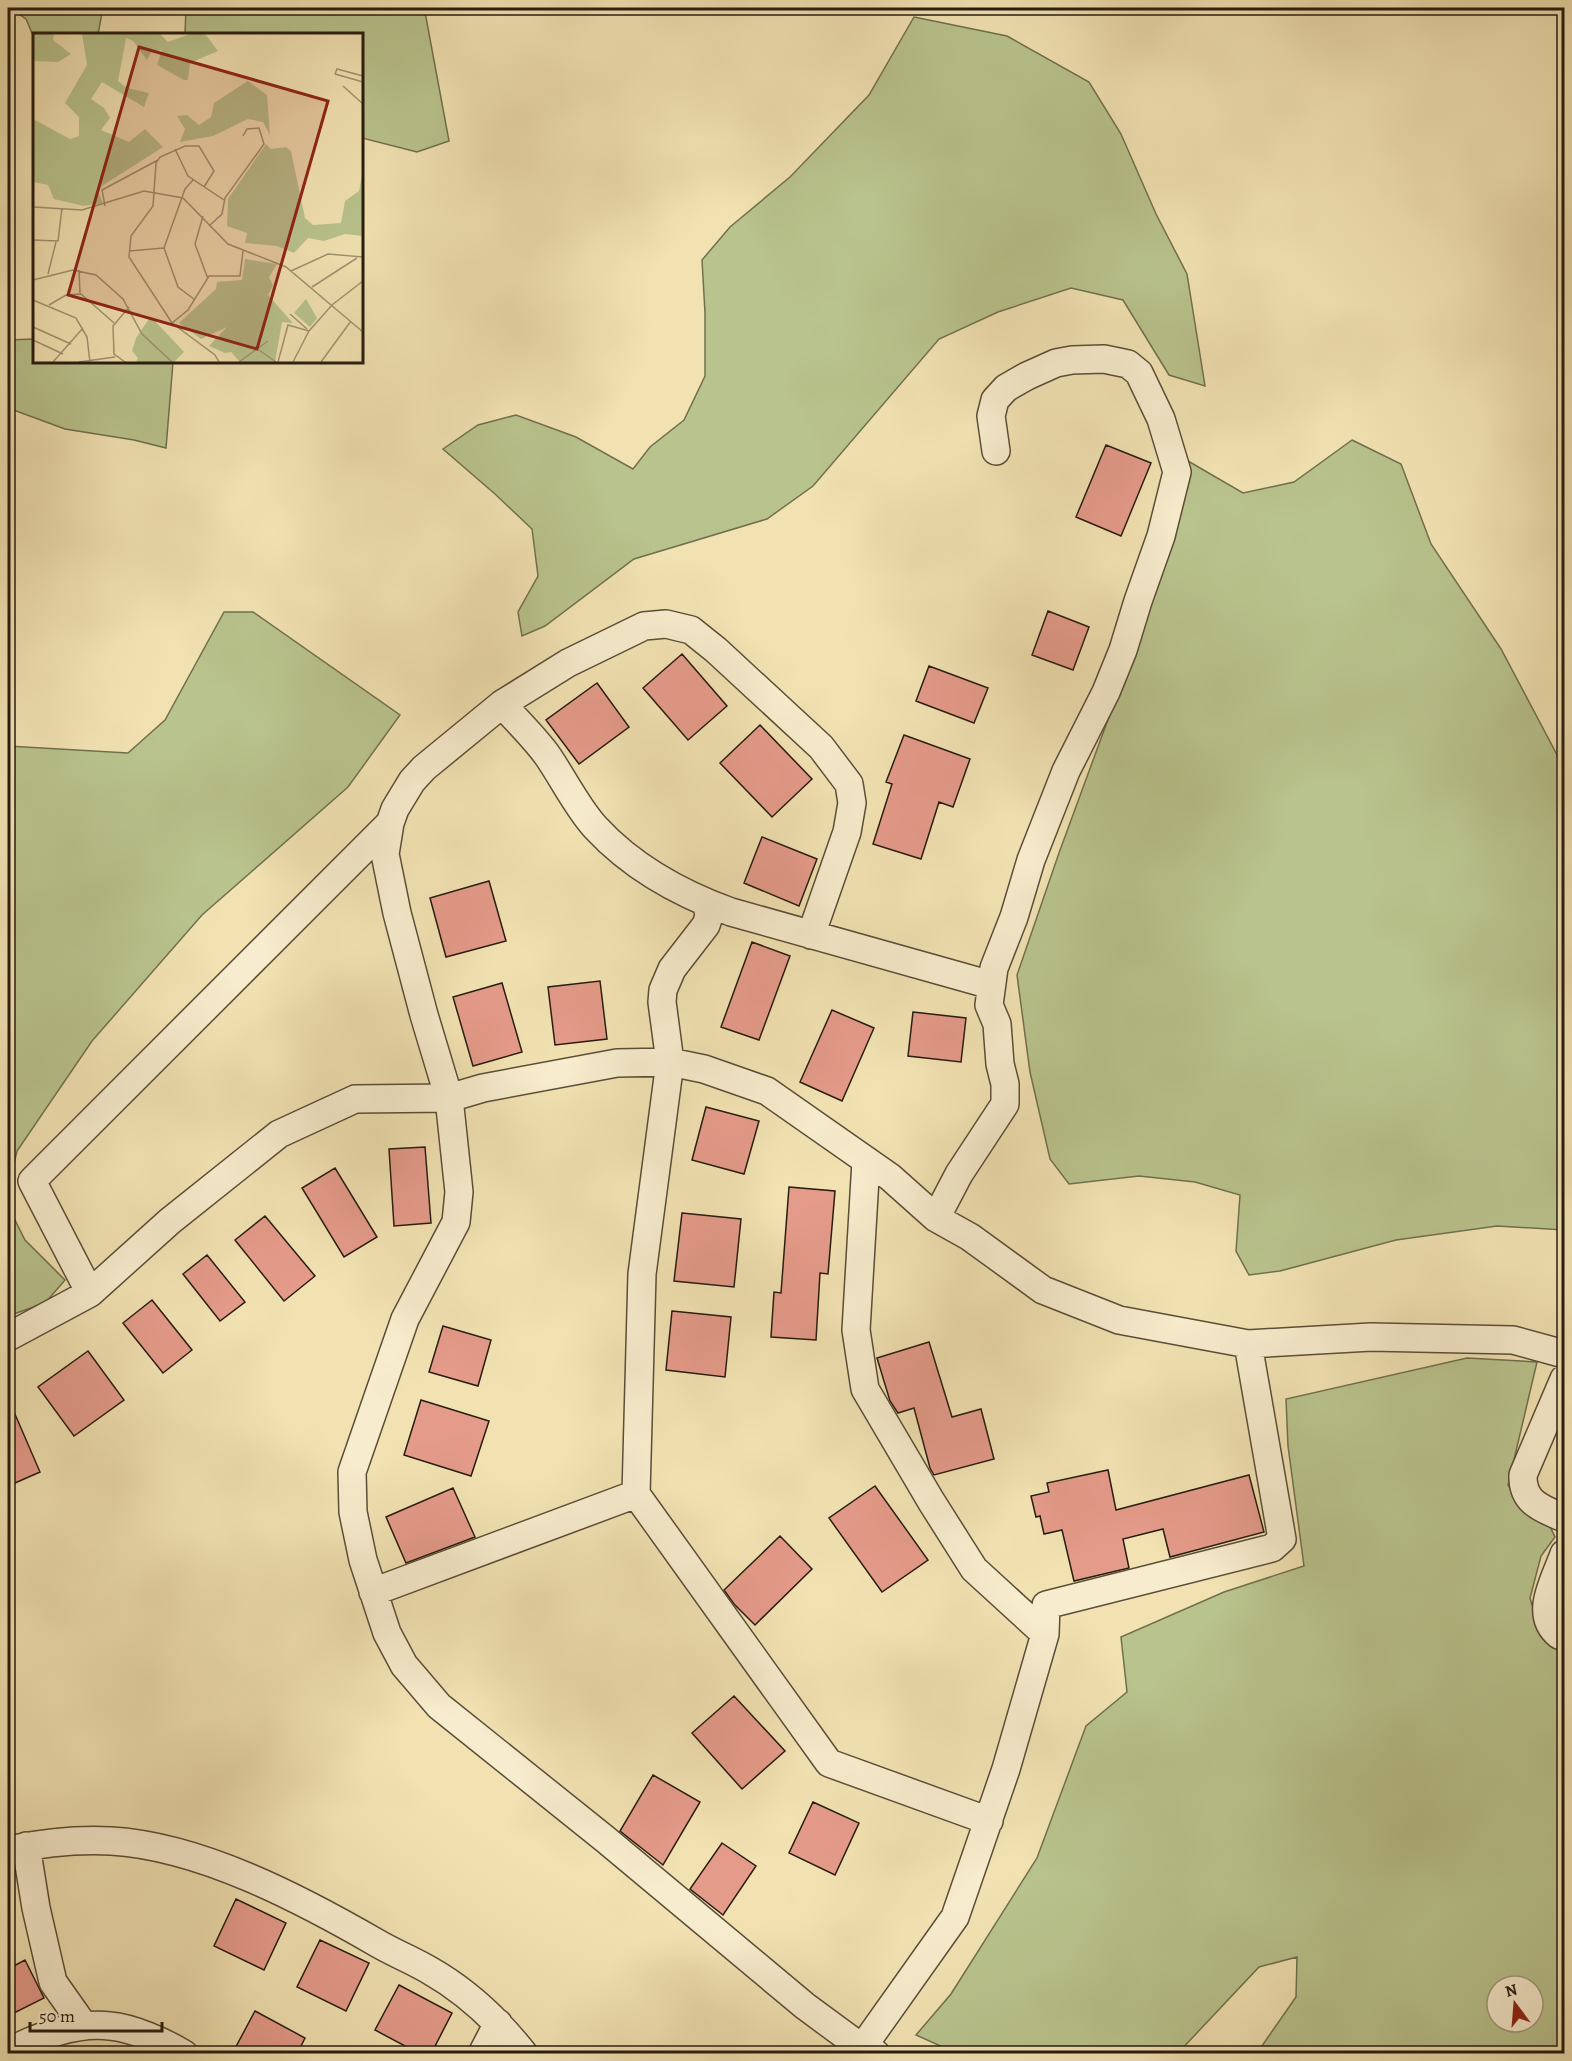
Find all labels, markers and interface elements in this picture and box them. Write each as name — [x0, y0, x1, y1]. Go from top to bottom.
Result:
inset map — [33, 33, 363, 363]
north arrow — [1485, 1974, 1545, 2034]
text: N — [1503, 1978, 1520, 2003]
scale bar — [30, 1995, 162, 2033]
text: 50 m — [39, 2004, 75, 2028]

